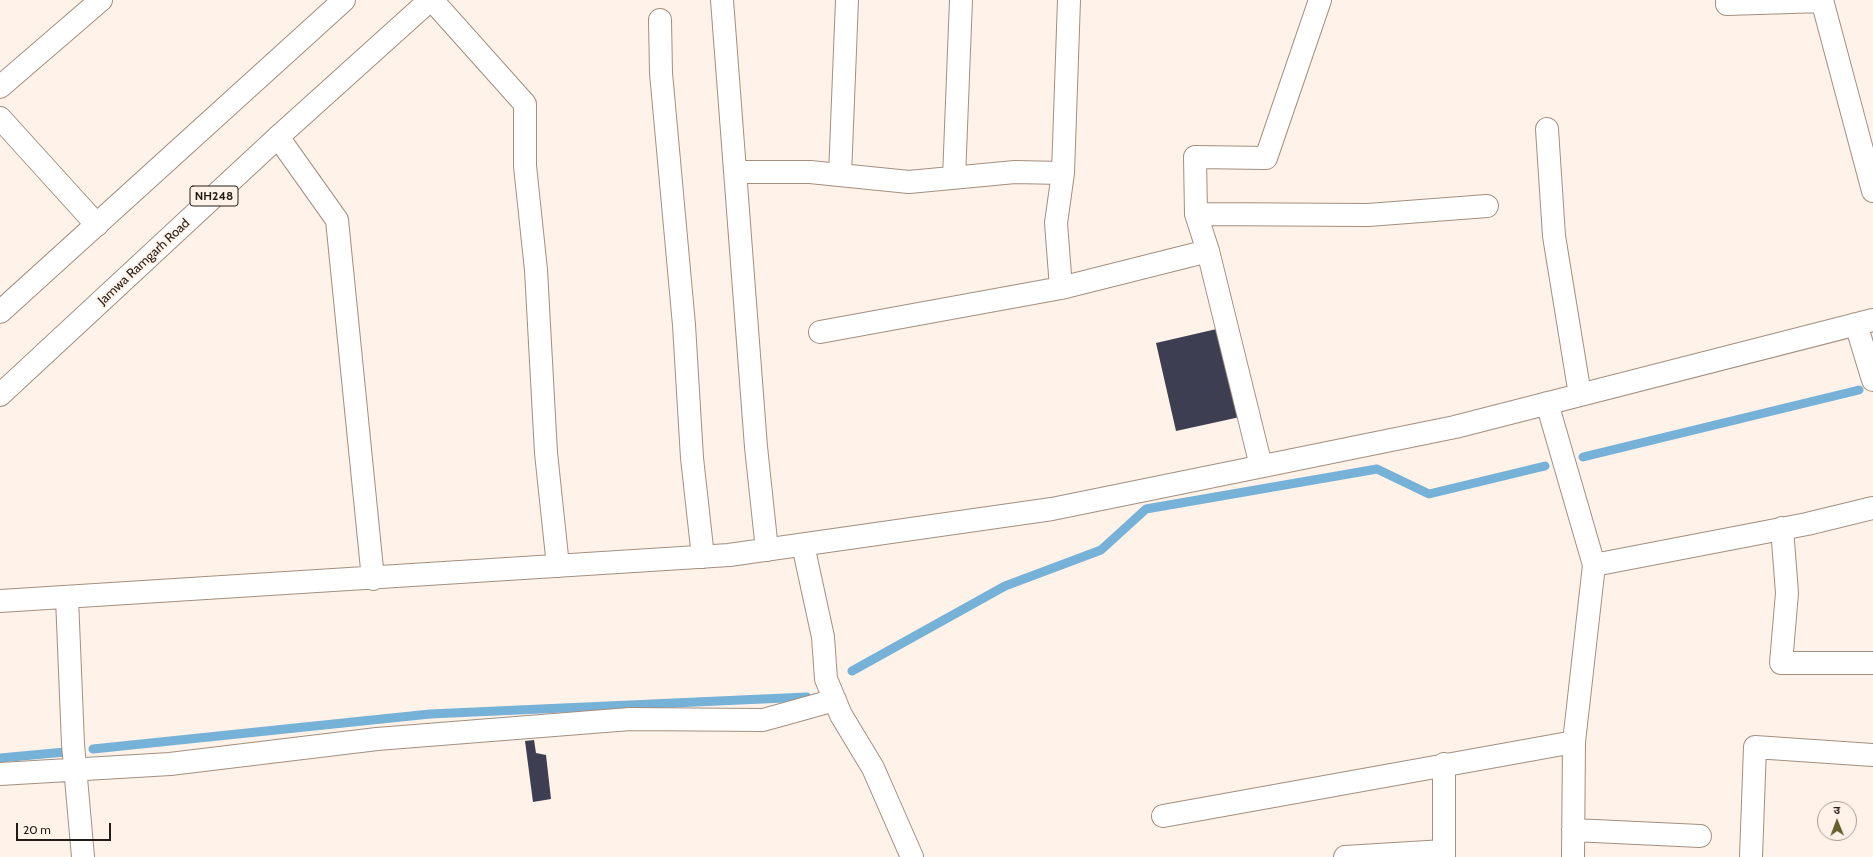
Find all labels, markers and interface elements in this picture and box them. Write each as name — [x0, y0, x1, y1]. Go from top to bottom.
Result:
road number: NH248 — [190, 186, 238, 206]
street label: Jamwa Ramgarh Road — [95, 215, 193, 309]
north arrow — [1817, 801, 1857, 841]
text: उ — [1833, 803, 1840, 817]
scale bar — [18, 815, 113, 841]
text: 20 m — [23, 822, 51, 837]

